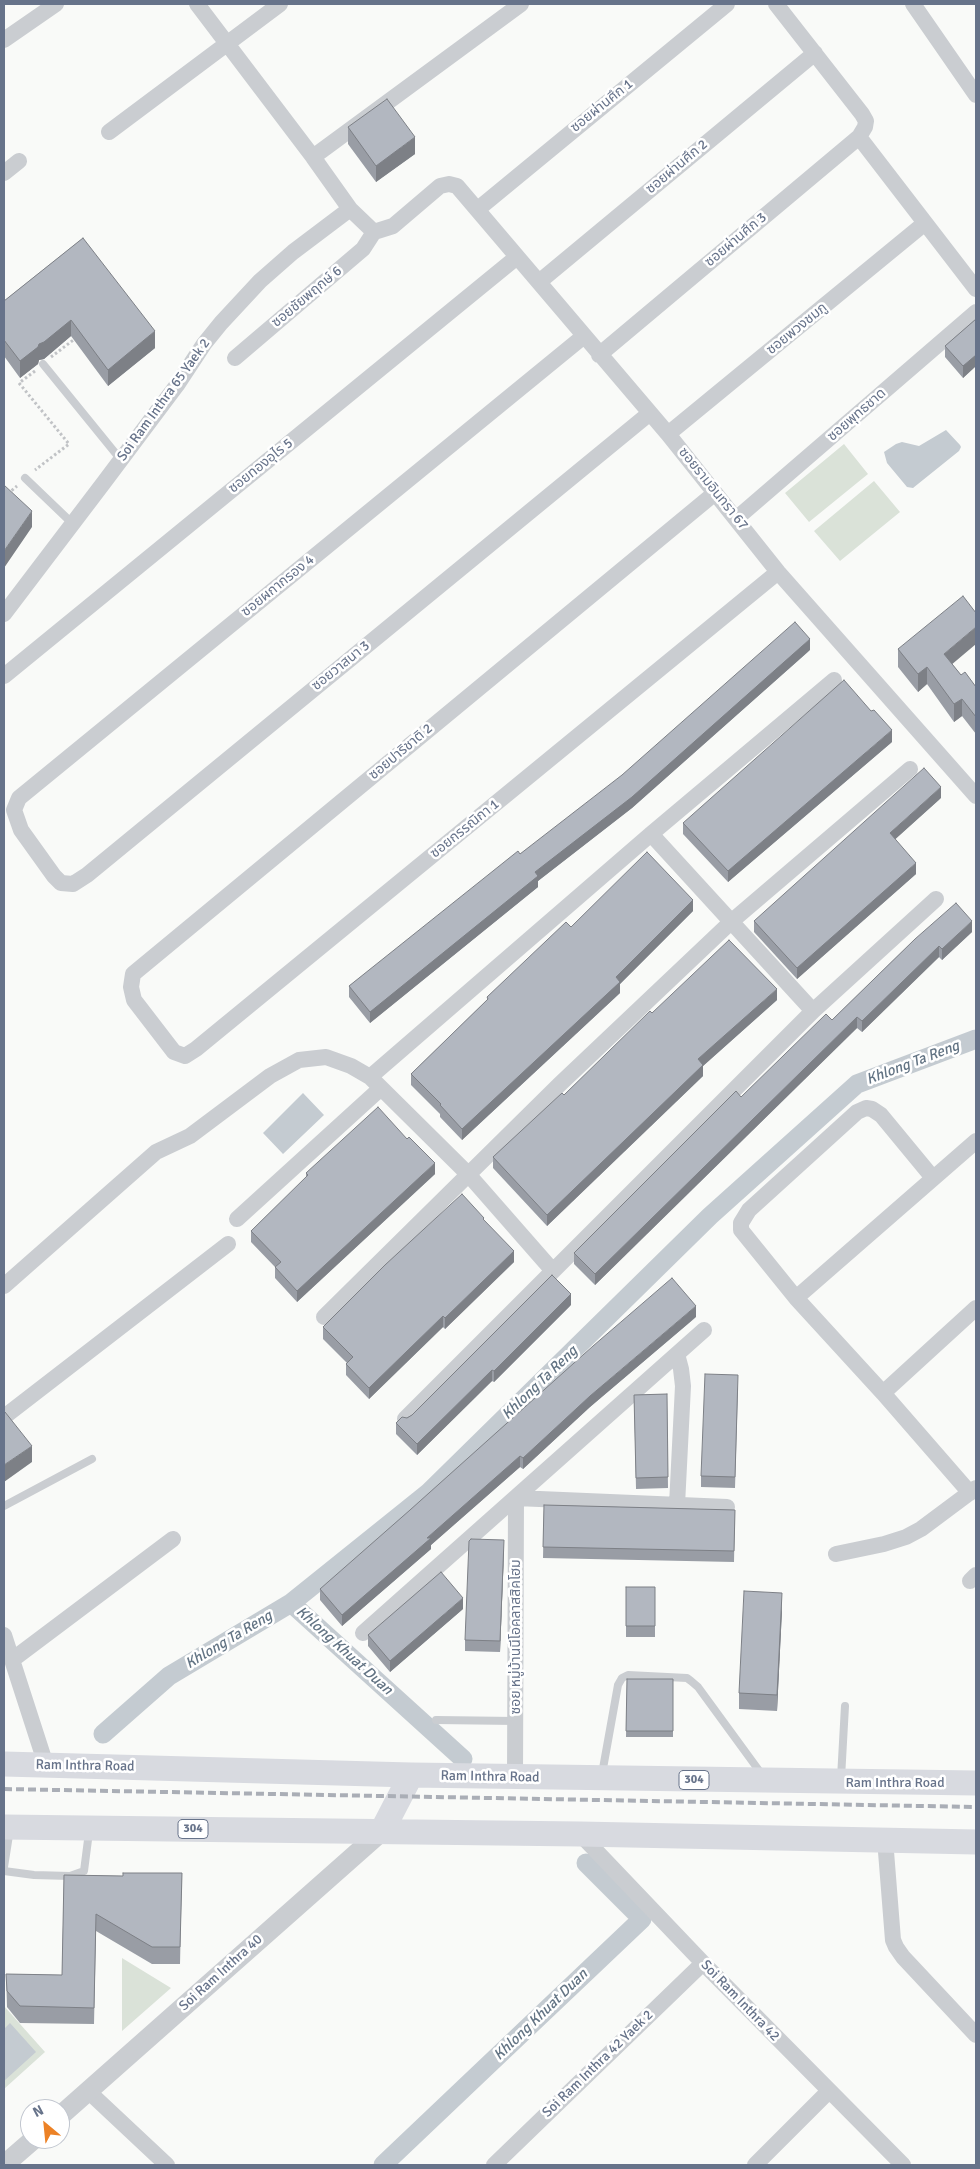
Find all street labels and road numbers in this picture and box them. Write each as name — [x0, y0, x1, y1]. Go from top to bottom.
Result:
street label: ซอยผ่านศึก 1 — [567, 76, 637, 136]
street label: ซอยผ่านศึก 2 — [643, 136, 711, 198]
street label: ซอยผ่านศึก 3 — [702, 209, 770, 271]
street label: ซอยชัยพฤกษ์ 6 — [269, 263, 345, 331]
street label: ซอยพวงชมภู — [763, 299, 831, 359]
street label: Soi Ram Inthra 65 Yaek 2 — [114, 335, 214, 465]
street label: ซอยพุทธชาด — [824, 385, 890, 445]
street label: ซอยทองอุไร 5 — [225, 435, 297, 497]
street label: ซอยรามอินทรา 67 — [675, 444, 751, 534]
street label: ซอยผกากรอง 4 — [238, 552, 318, 620]
street label: ซอยวาสนา 3 — [309, 638, 373, 694]
street label: ซอยปาริชาติ 2 — [366, 720, 436, 784]
street label: ซอยกรรณิกา 1 — [427, 796, 503, 862]
street label: ซอย หมู่บ้านนีโอคลาสสิคโฮม — [508, 1559, 524, 1715]
street label: Ram Inthra Road — [35, 1757, 135, 1775]
street label: Ram Inthra Road — [440, 1768, 540, 1786]
road number: 304 — [679, 1770, 709, 1790]
street label: Ram Inthra Road — [845, 1775, 945, 1791]
road number: 304 — [178, 1820, 208, 1838]
street label: Soi Ram Inthra 40 — [176, 1931, 266, 2015]
street label: Soi Ram Inthra 42 — [697, 1957, 783, 2045]
street label: Soi Ram Inthra 42 Yaek 2 — [539, 2007, 657, 2121]

